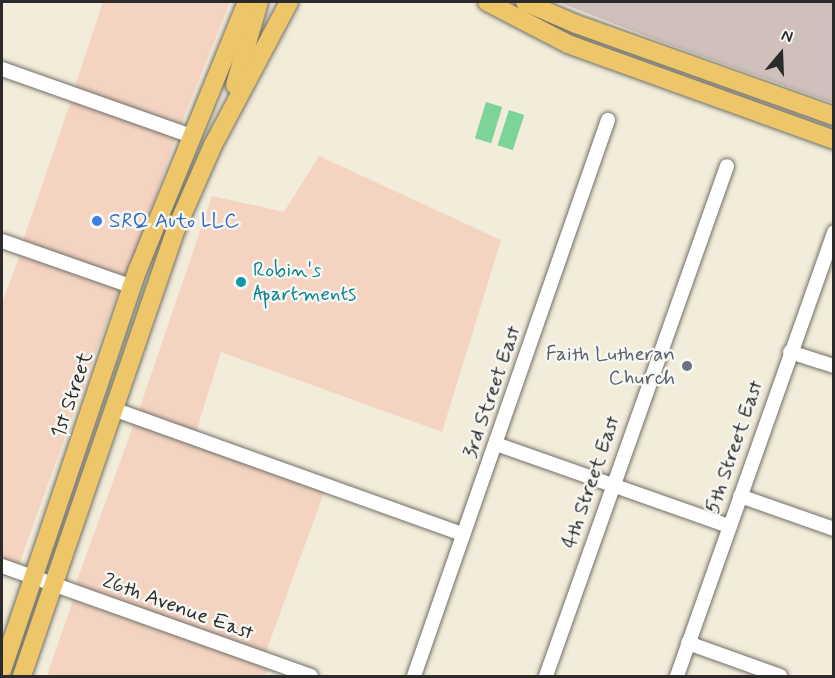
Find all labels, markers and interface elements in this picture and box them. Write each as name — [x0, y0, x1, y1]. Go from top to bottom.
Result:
north arrow — [751, 24, 811, 84]
text: N — [779, 25, 795, 48]
place label: SRQ Auto LLC — [109, 208, 238, 234]
marker: SRQ Auto LLC — [90, 214, 104, 228]
place label: Robin's Apartments — [253, 257, 356, 307]
marker: Robin's Apartments — [234, 275, 248, 289]
street label: 3rd Street East — [458, 323, 526, 461]
place label: Faith Lutheran Church — [546, 341, 675, 391]
street label: 1st Street — [45, 348, 99, 442]
marker: Faith Lutheran Church — [680, 359, 694, 373]
street label: 5th Street East — [699, 377, 769, 517]
street label: 4th Street East — [557, 412, 625, 552]
street label: 26th Avenue East — [101, 569, 255, 645]

